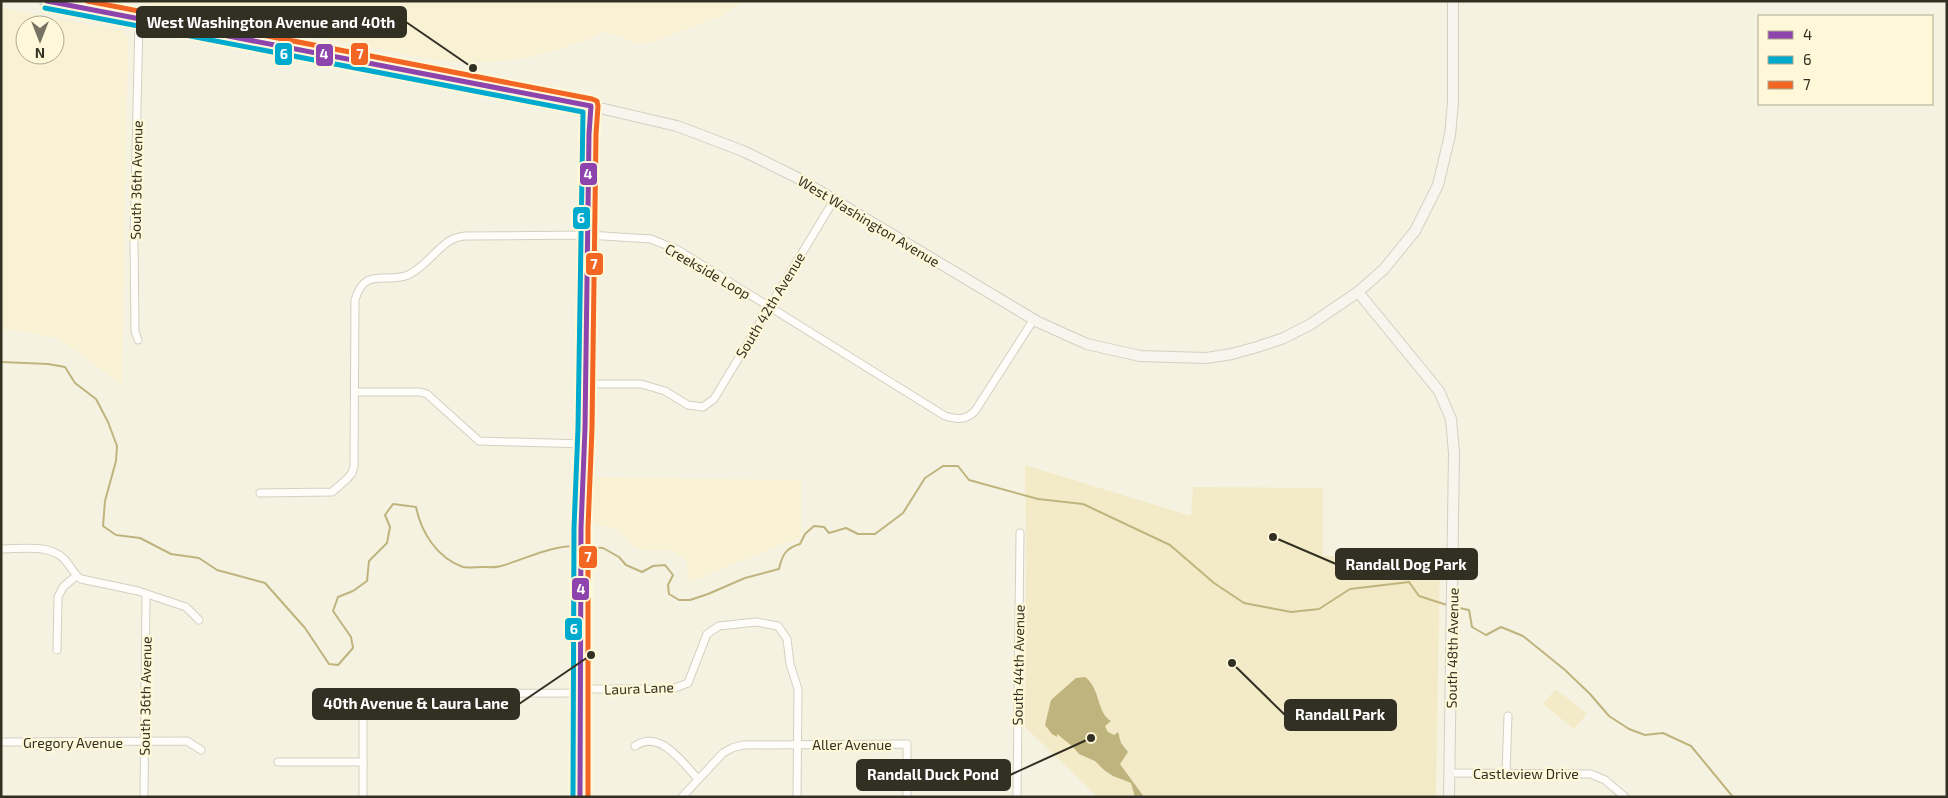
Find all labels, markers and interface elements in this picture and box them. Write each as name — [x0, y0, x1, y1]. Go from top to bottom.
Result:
callout: West Washington Avenue and 40th — [137, 7, 406, 37]
text: West Washington Avenue and 40th — [147, 13, 395, 31]
north arrow — [15, 15, 65, 65]
legend — [1758, 15, 1933, 105]
text: 4 — [1803, 25, 1812, 43]
line badge: 6 — [274, 42, 293, 66]
line badge: 7 — [350, 42, 369, 66]
line badge: 4 — [315, 43, 334, 67]
text: N — [35, 45, 45, 62]
text: 6 — [280, 45, 288, 62]
text: 4 — [320, 45, 329, 62]
text: 7 — [356, 45, 364, 62]
text: 6 — [1803, 50, 1812, 68]
text: 7 — [1803, 75, 1811, 93]
street label: South 36th Avenue — [126, 120, 146, 240]
line badge: 4 — [579, 162, 598, 186]
text: 4 — [584, 165, 593, 182]
street label: West Washington Avenue — [795, 172, 943, 270]
line badge: 6 — [572, 206, 591, 230]
text: 6 — [577, 209, 585, 226]
street label: Creekside Loop — [662, 240, 754, 302]
street label: South 42th Avenue — [732, 249, 808, 361]
line badge: 7 — [585, 252, 604, 276]
text: 7 — [590, 255, 598, 272]
line badge: 7 — [578, 545, 598, 569]
text: 7 — [584, 548, 592, 565]
callout: Randall Dog Park — [1336, 549, 1477, 579]
text: Randall Dog Park — [1345, 555, 1467, 573]
line badge: 4 — [571, 577, 590, 601]
text: 4 — [577, 580, 586, 597]
street label: South 48th Avenue — [1442, 588, 1462, 708]
street label: South 44th Avenue — [1008, 604, 1028, 726]
line badge: 6 — [564, 617, 583, 641]
text: 6 — [570, 620, 578, 637]
street label: South 36th Avenue — [135, 636, 155, 756]
street label: Laura Lane — [604, 678, 674, 698]
callout: 40th Avenue & Laura Lane — [313, 689, 519, 719]
text: 40th Avenue & Laura Lane — [323, 694, 509, 712]
callout: Randall Park — [1285, 700, 1396, 730]
text: Randall Park — [1295, 705, 1386, 723]
street label: Gregory Avenue — [23, 734, 123, 751]
street label: Aller Avenue — [812, 736, 892, 753]
callout: Randall Duck Pond — [857, 760, 1010, 790]
text: Randall Duck Pond — [867, 765, 999, 783]
street label: Castleview Drive — [1473, 765, 1579, 782]

